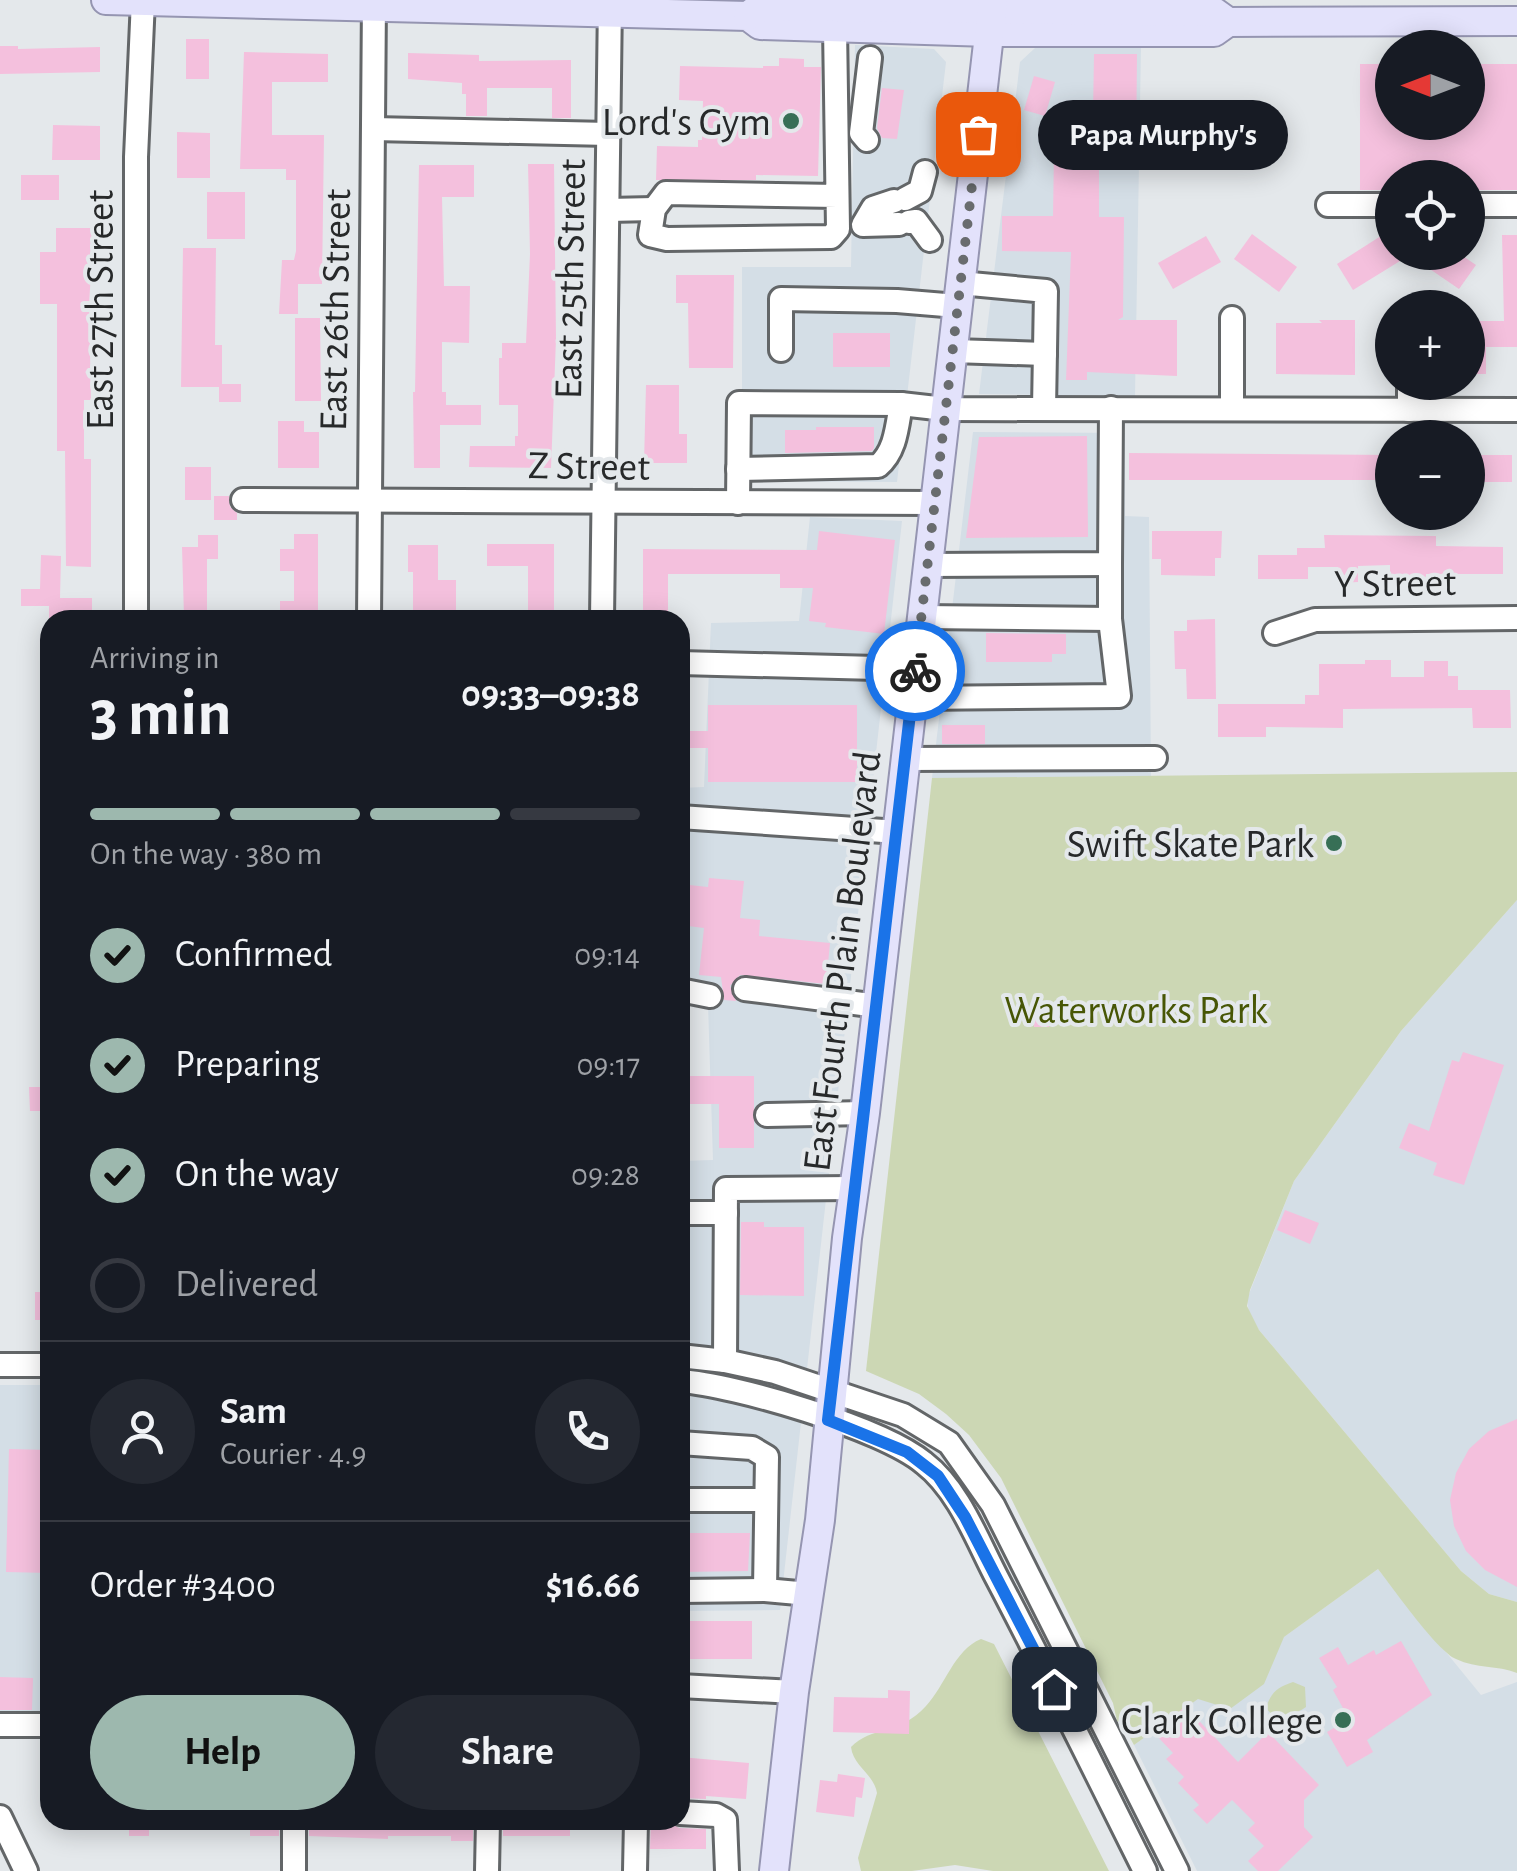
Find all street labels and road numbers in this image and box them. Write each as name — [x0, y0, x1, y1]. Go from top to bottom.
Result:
street label: East 25th Street — [549, 158, 593, 400]
street label: East 26th Street — [314, 188, 358, 432]
street label: East 27th Street — [81, 190, 121, 430]
street label: Z Street — [528, 446, 650, 488]
street label: Y Street — [1334, 563, 1457, 605]
street label: East Fourth Plain Boulevard — [797, 749, 889, 1174]

